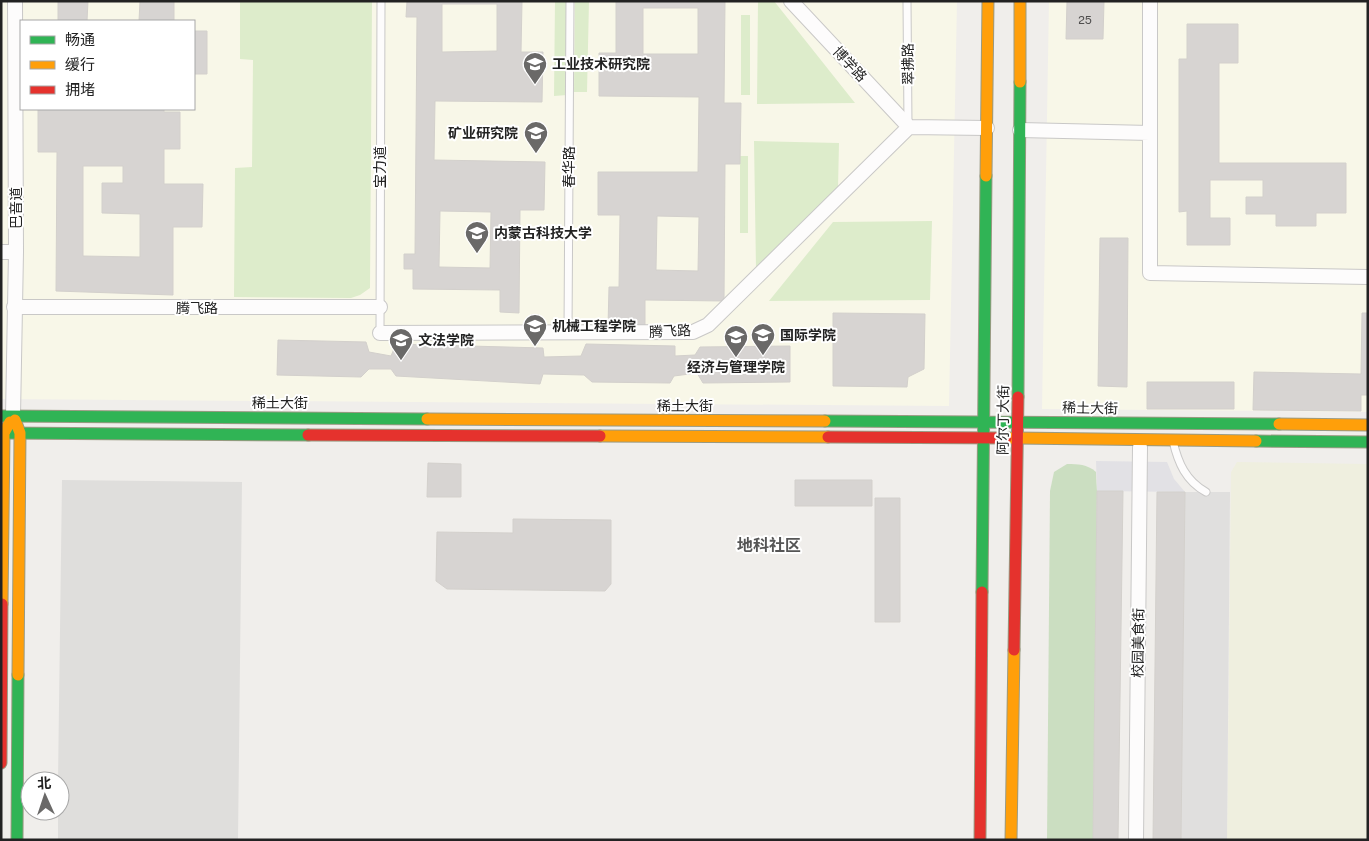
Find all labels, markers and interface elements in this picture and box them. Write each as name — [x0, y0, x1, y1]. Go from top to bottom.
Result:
house number: 25 — [1078, 14, 1092, 26]
legend — [20, 20, 195, 110]
text: 畅通 — [65, 31, 95, 48]
street label: 博学路 — [830, 43, 870, 85]
street label: 翠拂路 — [900, 43, 916, 85]
school or university icon: 工业技术研究院 — [522, 51, 548, 85]
text: 缓行 — [65, 56, 95, 73]
place label: 工业技术研究院 — [552, 56, 650, 72]
text: 拥堵 — [65, 81, 95, 98]
school or university icon: 矿业研究院 — [523, 120, 549, 154]
place label: 矿业研究院 — [448, 125, 518, 141]
street label: 宝力道 — [372, 146, 388, 188]
street label: 春华路 — [561, 146, 577, 188]
street label: 巴音道 — [8, 187, 24, 229]
school or university icon: 内蒙古科技大学 — [464, 220, 490, 254]
place label: 内蒙古科技大学 — [494, 225, 592, 241]
street label: 腾飞路 — [176, 300, 218, 316]
school or university icon: 机械工程学院 — [522, 313, 548, 347]
place label: 机械工程学院 — [552, 318, 636, 334]
street label: 腾飞路 — [649, 322, 691, 340]
school or university icon: 国际学院 — [750, 322, 776, 356]
school or university icon: 经济与管理学院 — [723, 324, 749, 358]
school or university icon: 文法学院 — [388, 327, 414, 361]
place label: 国际学院 — [780, 327, 836, 343]
place label: 文法学院 — [418, 332, 474, 348]
place label: 经济与管理学院 — [687, 359, 785, 375]
street label: 阿尔丁大街 — [994, 385, 1012, 455]
street label: 稀土大街 — [252, 395, 308, 411]
street label: 稀土大街 — [657, 398, 713, 414]
street label: 稀土大街 — [1062, 400, 1118, 416]
district label: 地科社区 — [737, 536, 801, 555]
street label: 校园美食街 — [1129, 608, 1147, 678]
north arrow — [20, 771, 70, 821]
text: 北 — [37, 775, 52, 791]

